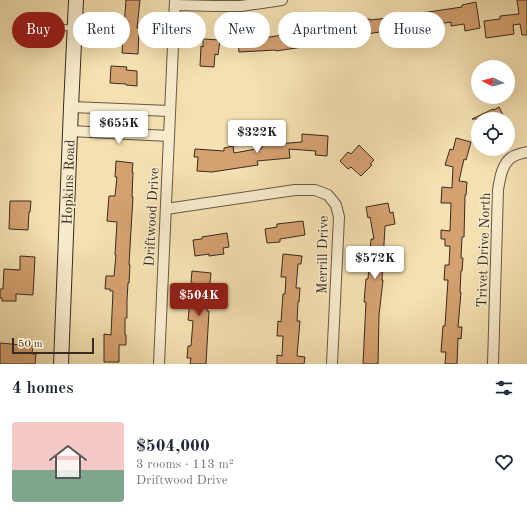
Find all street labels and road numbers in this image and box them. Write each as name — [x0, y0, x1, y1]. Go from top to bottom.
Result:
street label: Hopkins Road — [61, 139, 77, 225]
street label: Driftwood Drive — [142, 167, 162, 267]
street label: Trivet Drive North — [475, 192, 493, 308]
street label: Merrill Drive — [315, 216, 331, 294]

